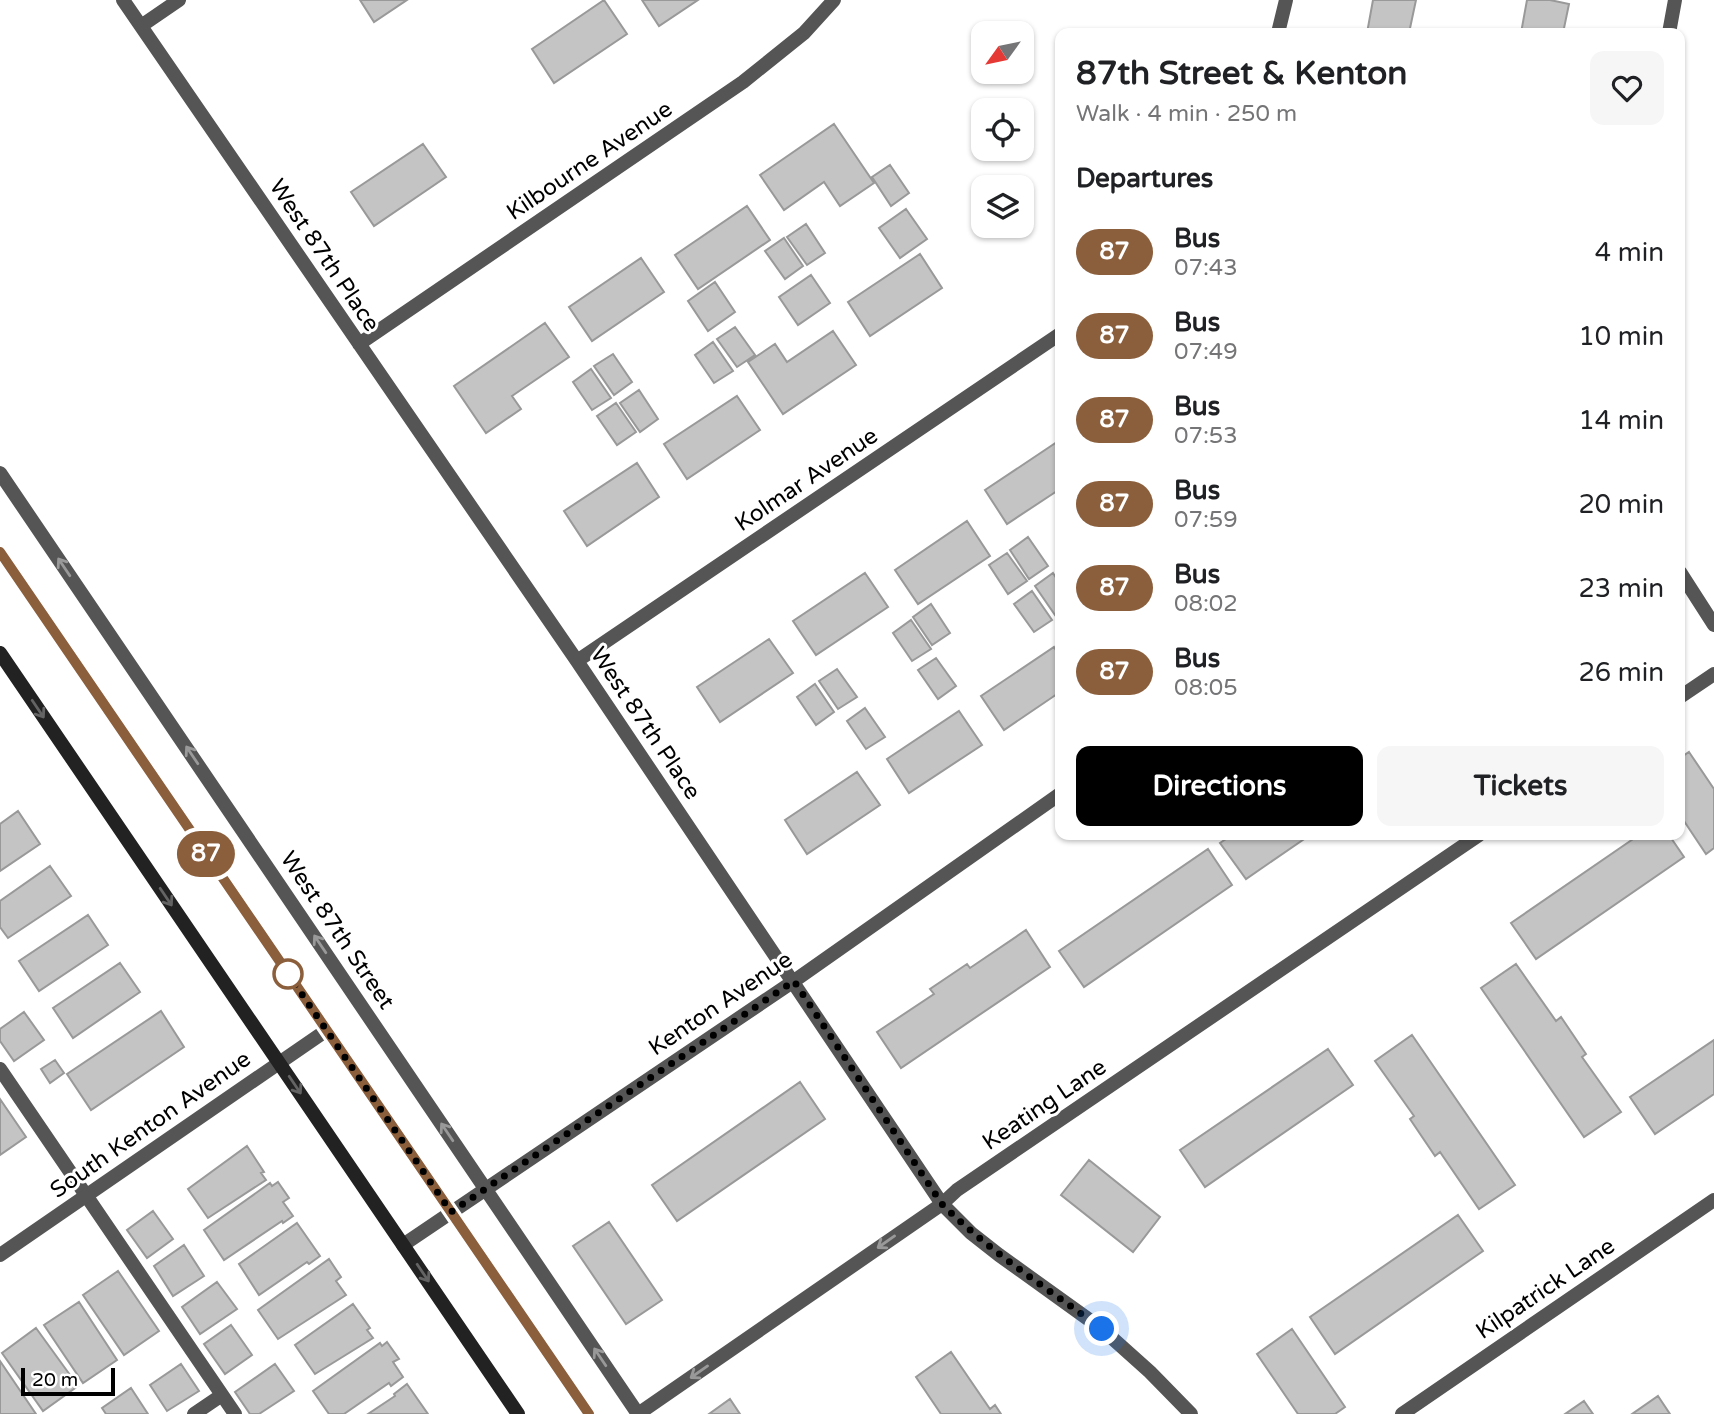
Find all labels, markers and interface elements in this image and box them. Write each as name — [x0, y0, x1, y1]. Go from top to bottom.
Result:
north arrow — [971, 21, 1034, 84]
map controls — [971, 21, 1034, 238]
button: heart — [1590, 51, 1664, 125]
text: 87th Street & Kenton — [1076, 54, 1407, 93]
street label: Kilbourne Avenue — [502, 95, 678, 227]
button: locate — [971, 98, 1034, 161]
text: Walk · 4 min · 250 m — [1076, 100, 1297, 128]
text: Departures — [1076, 163, 1213, 194]
street label: West 87th Place — [263, 174, 385, 337]
button: layers — [971, 175, 1034, 238]
text: Bus — [1174, 223, 1220, 254]
text: 87 — [1099, 237, 1130, 266]
text: 4 min — [1595, 237, 1664, 268]
text: 07:43 — [1174, 254, 1238, 282]
text: Bus — [1174, 307, 1220, 338]
text: 87 — [1099, 321, 1130, 350]
text: 10 min — [1578, 321, 1664, 352]
text: 07:49 — [1174, 338, 1238, 366]
text: Bus — [1174, 391, 1220, 422]
text: 87 — [1099, 405, 1130, 434]
text: 14 min — [1578, 405, 1664, 436]
street label: Kolmar Avenue — [730, 422, 883, 538]
text: 07:53 — [1174, 422, 1238, 450]
text: Bus — [1174, 475, 1220, 506]
text: 87 — [1099, 489, 1130, 518]
text: 20 min — [1578, 489, 1664, 520]
text: 07:59 — [1174, 506, 1238, 534]
one-way arrow — [57, 558, 71, 577]
text: Bus — [1174, 559, 1220, 590]
text: 87 — [1099, 573, 1130, 602]
text: 23 min — [1578, 573, 1664, 604]
text: 08:02 — [1174, 590, 1238, 618]
street label: West 87th Place — [584, 642, 706, 805]
text: Bus — [1174, 643, 1220, 674]
text: 87 — [1099, 657, 1130, 686]
text: 26 min — [1578, 657, 1664, 688]
text: 08:05 — [1174, 674, 1238, 702]
one-way arrow — [31, 699, 46, 718]
one-way arrow — [185, 746, 199, 766]
button: Directions — [1076, 746, 1363, 826]
button: Tickets — [1377, 746, 1664, 826]
line badge: 87 — [174, 831, 238, 877]
text: 87 — [191, 839, 221, 868]
street label: West 87th Street — [274, 846, 400, 1015]
one-way arrow — [159, 887, 174, 906]
one-way arrow — [313, 935, 327, 954]
street label: Kenton Avenue — [643, 946, 798, 1062]
unlabelled marker — [273, 959, 303, 989]
street label: South Kenton Avenue — [45, 1045, 256, 1205]
street label: Keating Lane — [977, 1053, 1112, 1157]
one-way arrow — [287, 1075, 302, 1094]
one-way arrow — [440, 1123, 455, 1142]
street label: Kilpatrick Lane — [1471, 1232, 1620, 1346]
one-way arrow — [877, 1235, 896, 1249]
one-way arrow — [415, 1263, 430, 1282]
your location — [1084, 1311, 1119, 1346]
one-way arrow — [593, 1348, 607, 1368]
scale bar — [21, 1365, 116, 1397]
one-way arrow — [690, 1365, 709, 1379]
text: 20 m — [32, 1369, 78, 1391]

